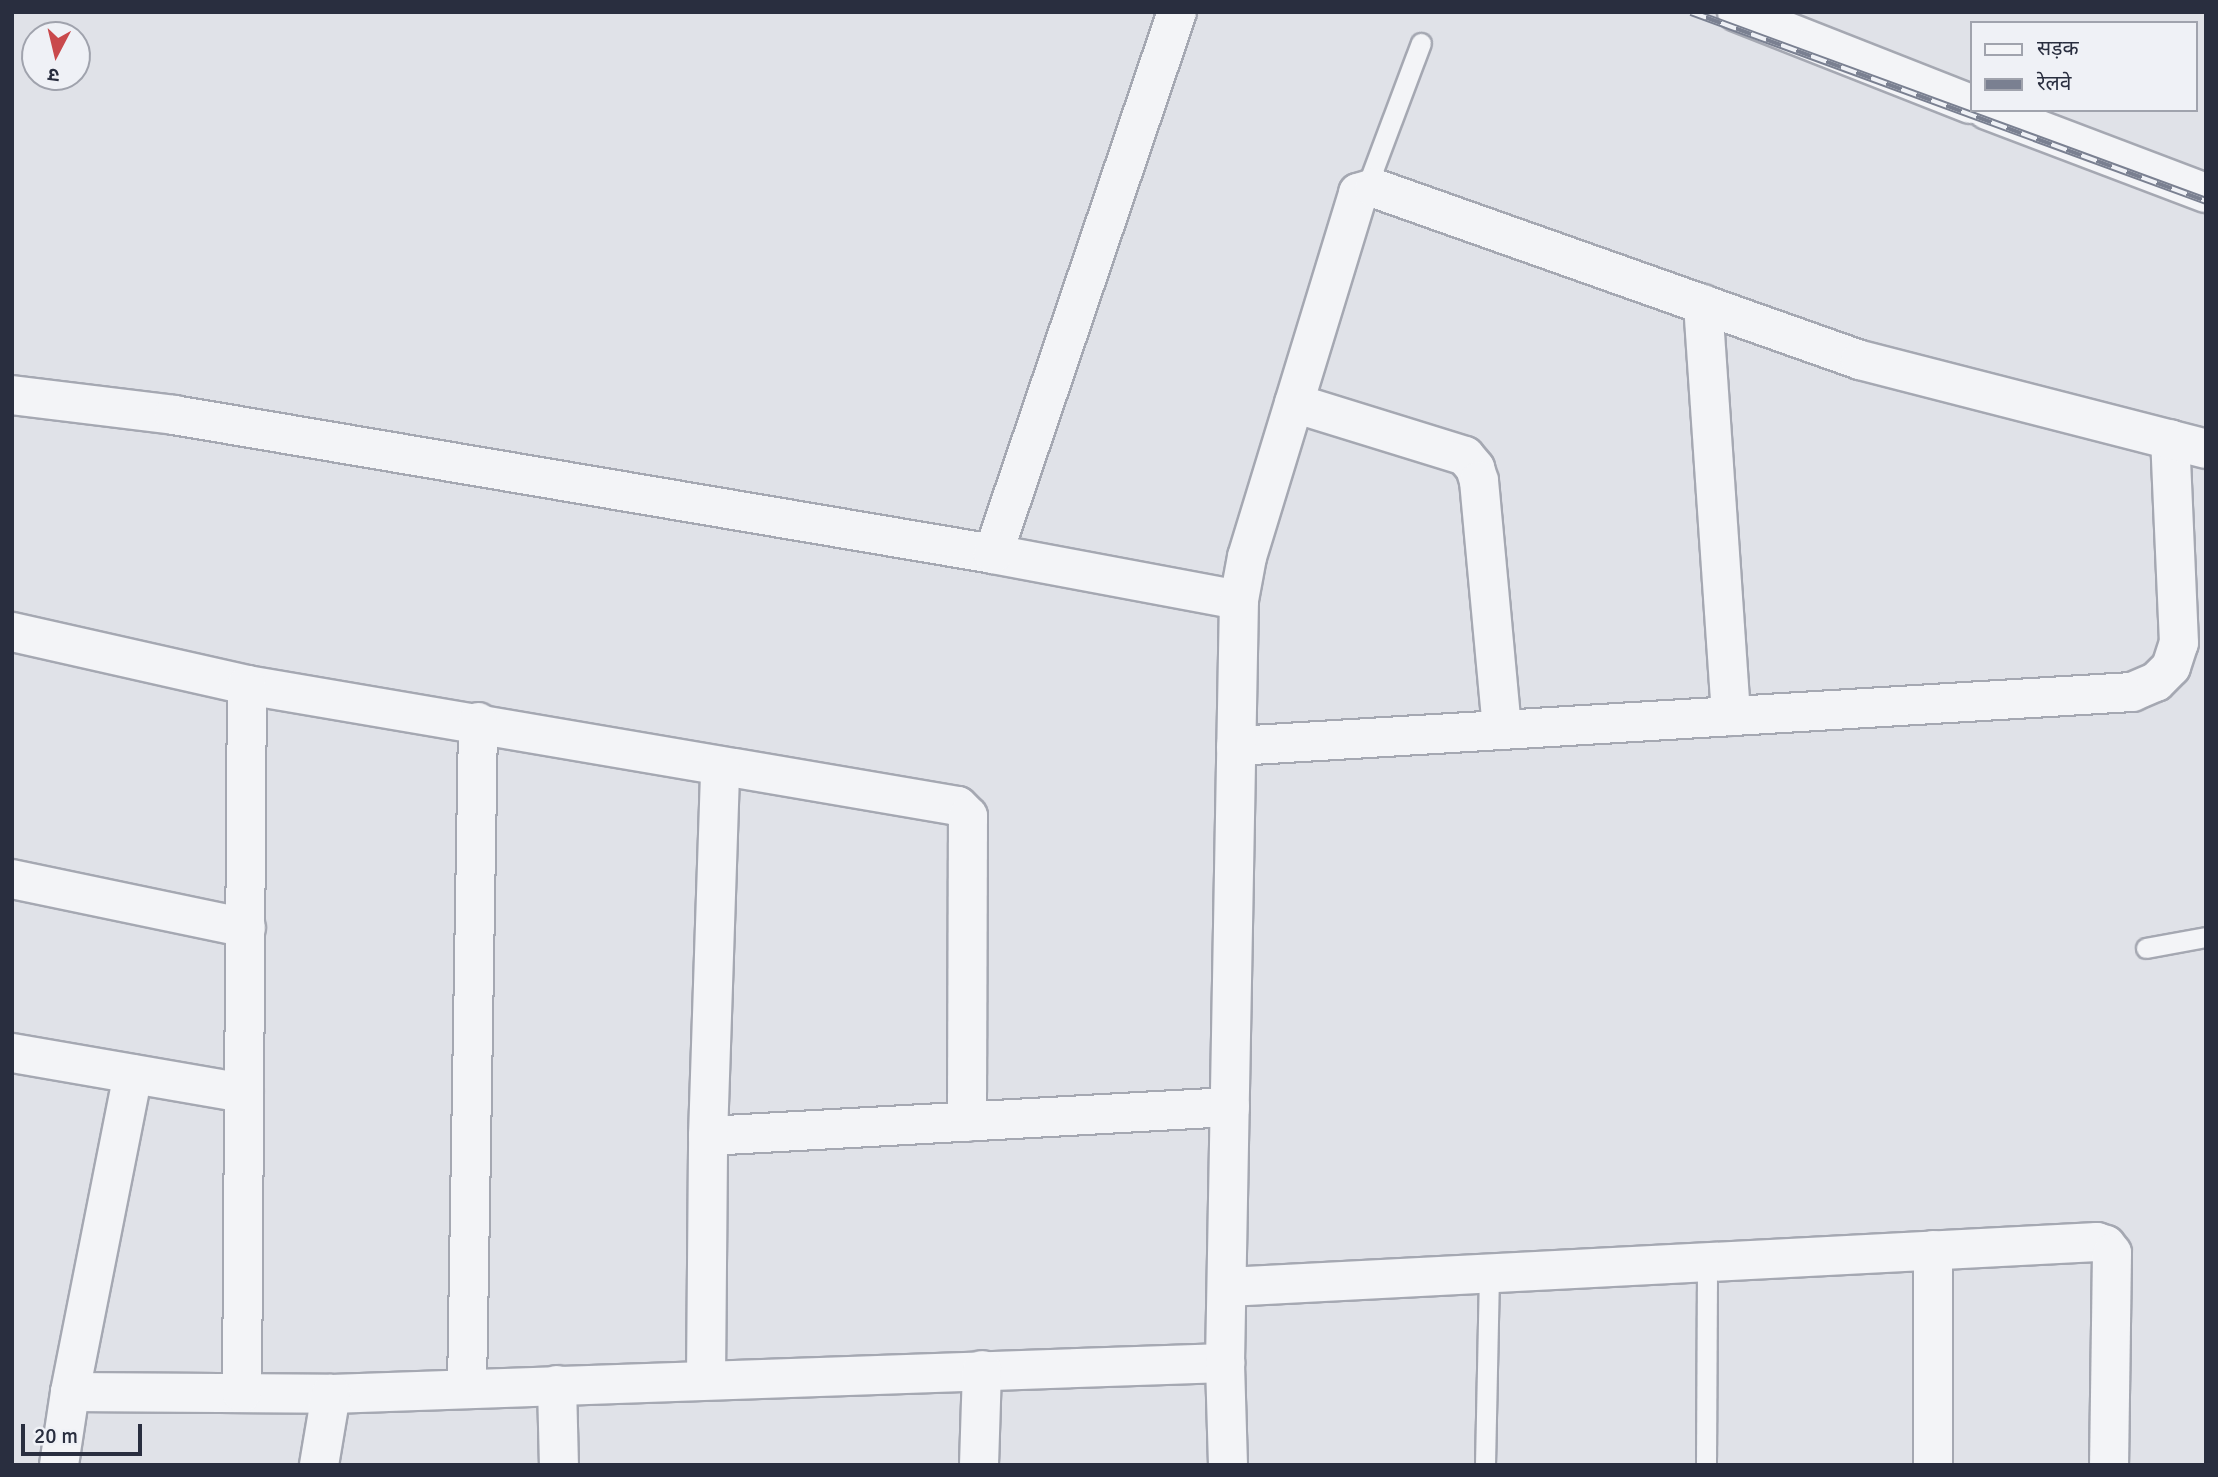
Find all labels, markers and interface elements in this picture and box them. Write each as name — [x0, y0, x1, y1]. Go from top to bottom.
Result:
north arrow — [21, 21, 91, 91]
legend — [1969, 21, 2197, 112]
text: सड़क — [2037, 35, 2079, 61]
text: उ — [47, 62, 61, 87]
text: रेलवे — [2037, 70, 2072, 96]
scale bar — [24, 1410, 145, 1454]
text: 20 m — [34, 1423, 78, 1449]

